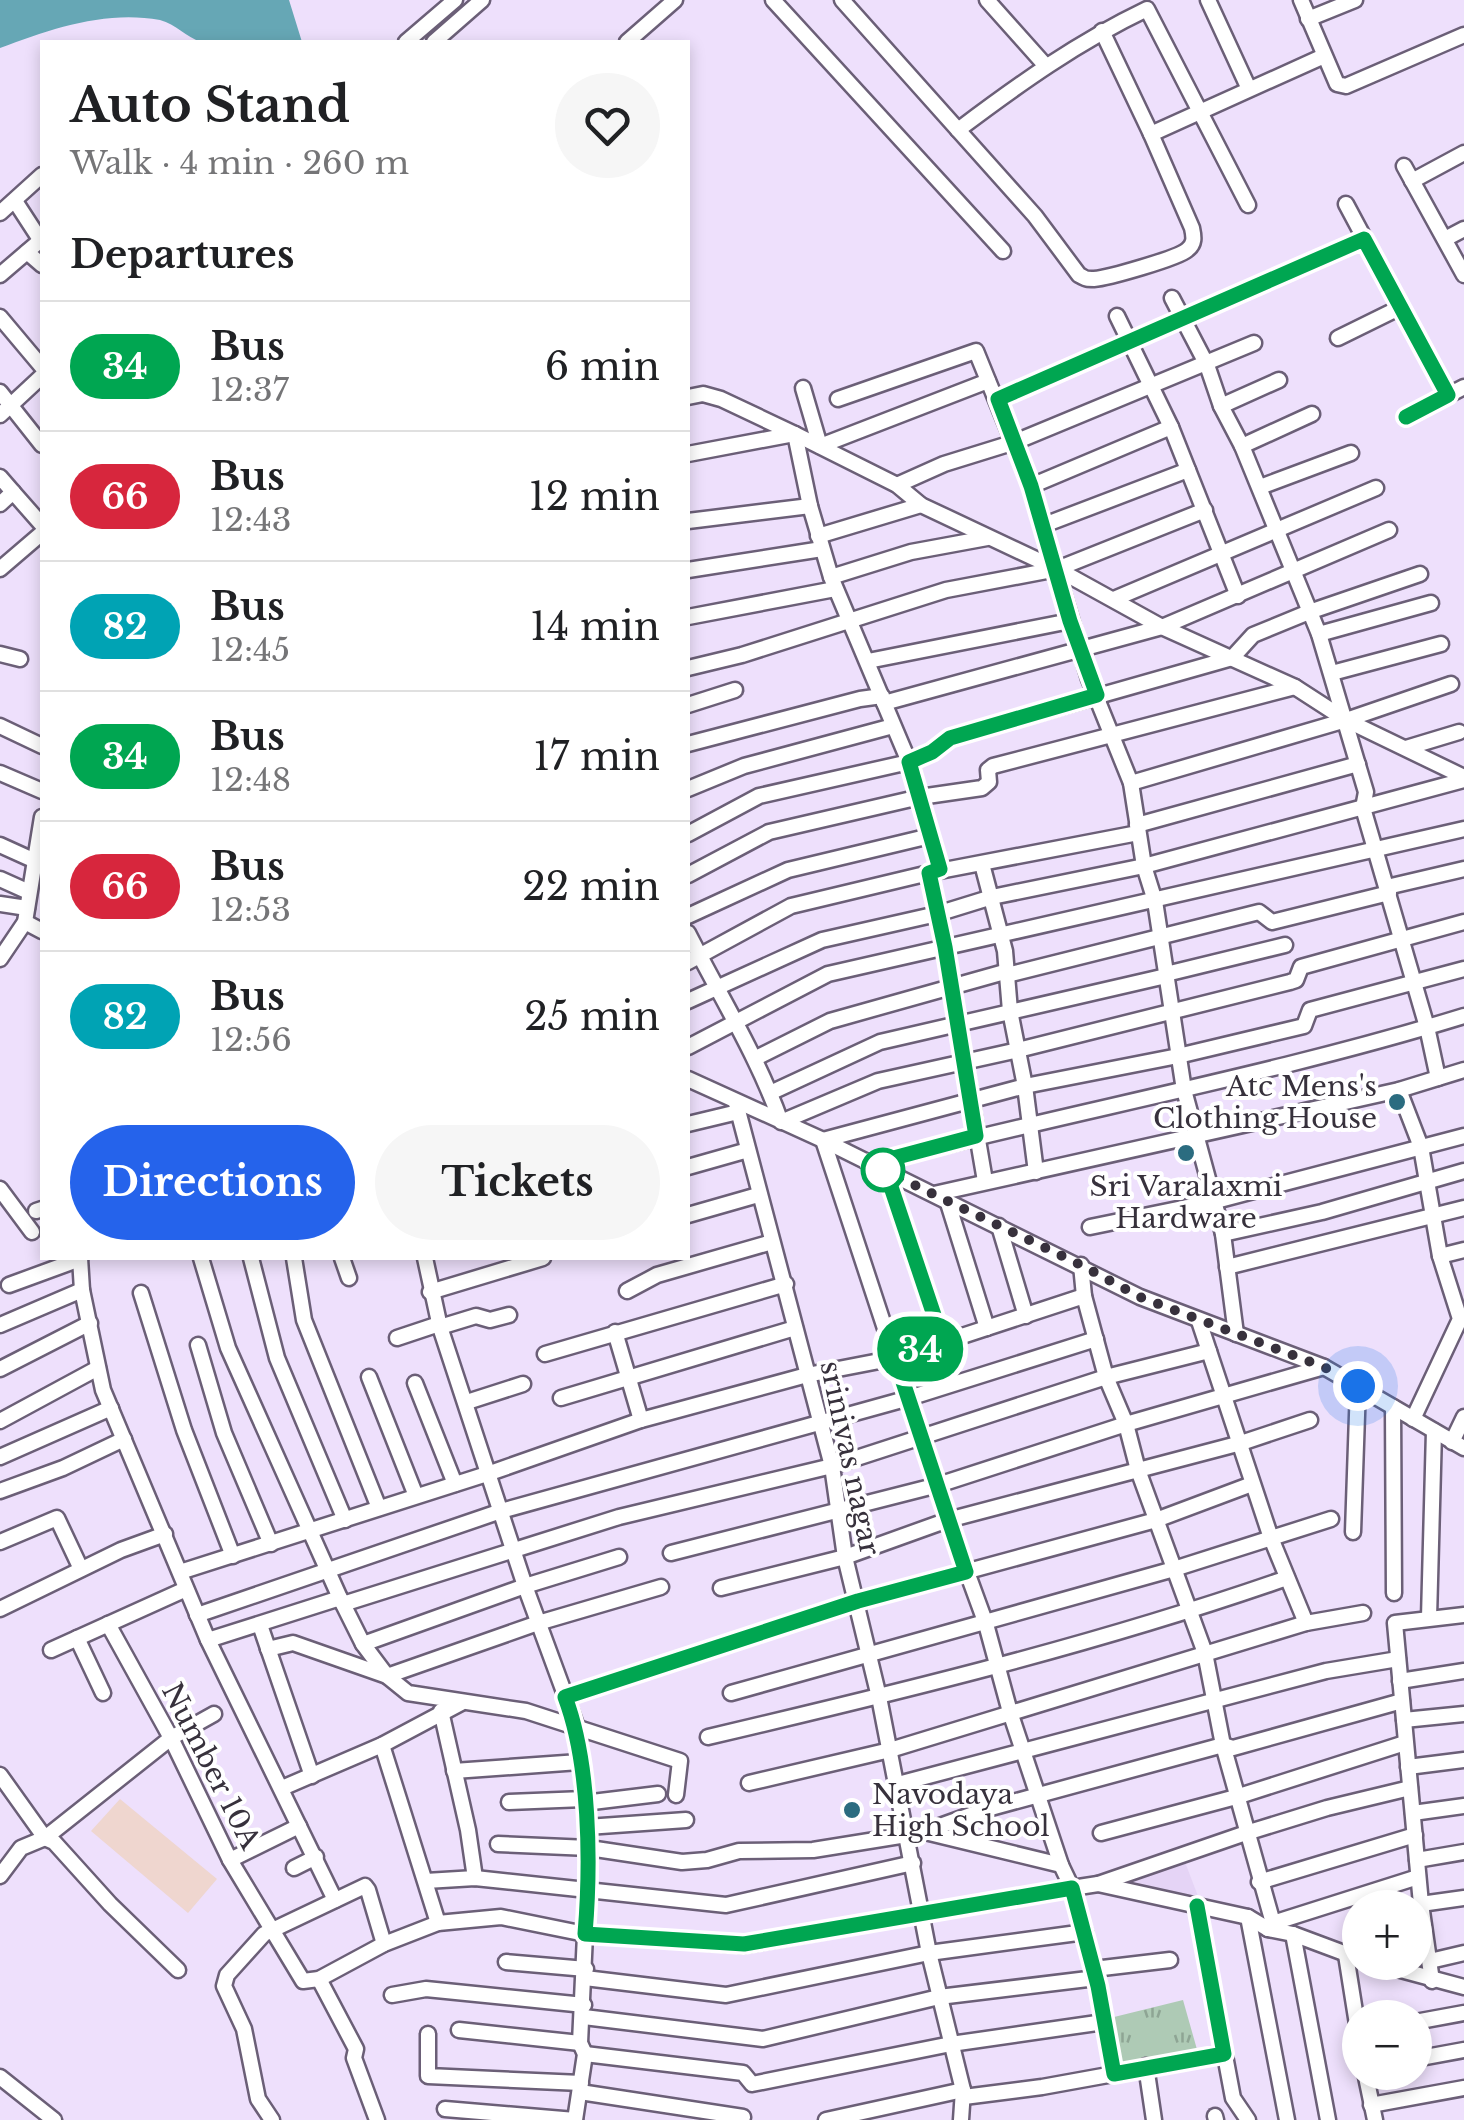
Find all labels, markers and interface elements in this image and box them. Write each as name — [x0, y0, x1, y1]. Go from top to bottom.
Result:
button: heart — [555, 73, 660, 178]
text: Auto Stand — [70, 75, 350, 135]
text: Walk · 4 min · 260 m — [70, 143, 409, 183]
text: Departures — [70, 231, 294, 278]
text: Bus — [210, 323, 285, 370]
text: 6 min — [545, 343, 660, 390]
text: 34 — [102, 345, 148, 388]
text: 12:37 — [210, 370, 289, 410]
text: Bus — [210, 453, 285, 500]
text: 12 min — [529, 473, 660, 520]
text: 66 — [101, 475, 149, 518]
text: 12:43 — [210, 500, 292, 540]
text: Bus — [210, 583, 285, 630]
text: 14 min — [530, 603, 660, 650]
text: 82 — [102, 605, 148, 648]
text: 12:45 — [210, 630, 290, 670]
text: Bus — [210, 713, 285, 760]
text: 17 min — [533, 733, 660, 780]
text: 34 — [102, 735, 148, 778]
text: 12:48 — [210, 760, 291, 800]
text: Bus — [210, 843, 285, 890]
text: 22 min — [522, 863, 660, 910]
text: 66 — [101, 865, 149, 908]
text: 12:53 — [210, 890, 291, 930]
text: Bus — [210, 973, 285, 1020]
text: 25 min — [524, 993, 660, 1040]
text: 82 — [102, 995, 148, 1038]
text: 12:56 — [210, 1020, 292, 1060]
place label: Atc Mens's Clothing House — [1153, 1069, 1377, 1136]
marker: Atc Mens's Clothing House — [1386, 1091, 1408, 1113]
button: Directions — [70, 1125, 355, 1240]
button: Tickets — [375, 1125, 660, 1240]
marker: Sri Varalaxmi Hardware — [1175, 1142, 1197, 1164]
unlabelled marker — [862, 1149, 904, 1191]
place label: Sri Varalaxmi Hardware — [1090, 1169, 1282, 1236]
line badge: 34 — [875, 1316, 965, 1382]
text: 34 — [897, 1328, 943, 1371]
street label: srinivas nagar — [812, 1358, 888, 1559]
your location — [1333, 1361, 1383, 1411]
street label: Number 10A — [154, 1677, 268, 1855]
place label: Navodaya High School — [872, 1777, 1050, 1844]
marker: Navodaya High School — [841, 1799, 863, 1821]
map controls — [1342, 1890, 1432, 2090]
button: + — [1342, 1890, 1432, 1980]
button: − — [1342, 2000, 1432, 2090]

